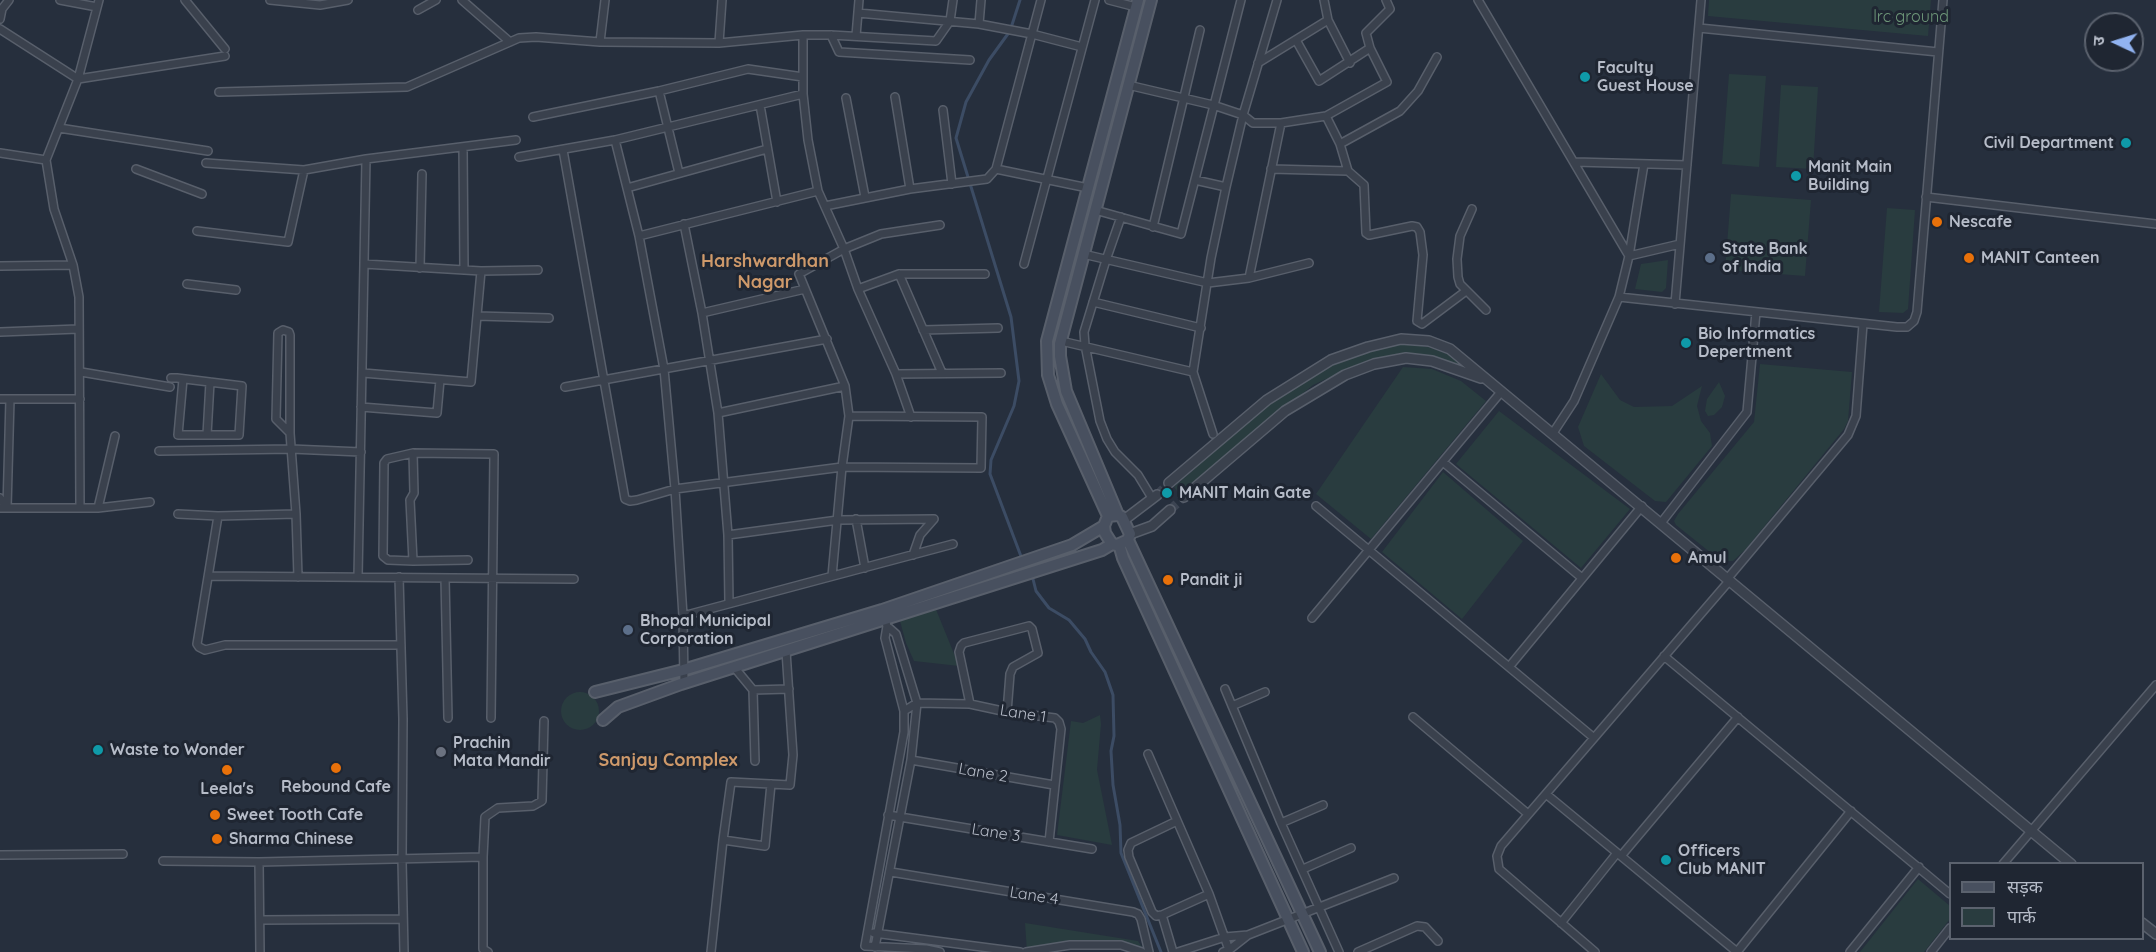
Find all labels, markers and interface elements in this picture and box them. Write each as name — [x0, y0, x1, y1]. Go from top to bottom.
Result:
park label: lrc ground — [1873, 7, 1949, 27]
north arrow — [2084, 12, 2144, 72]
text: उ — [2088, 36, 2108, 46]
place label: Faculty Guest House — [1597, 58, 1694, 96]
marker: Faculty Guest House — [1578, 70, 1592, 84]
place label: Civil Department — [1984, 133, 2114, 153]
marker: Civil Department — [2119, 136, 2133, 150]
place label: Manit Main Building — [1808, 157, 1892, 195]
marker: Manit Main Building — [1789, 169, 1803, 183]
place label: Nescafe — [1949, 212, 2012, 232]
marker: Nescafe — [1930, 215, 1944, 229]
place label: State Bank of India — [1722, 239, 1808, 277]
place label: MANIT Canteen — [1981, 248, 2099, 268]
district label: Harshwardhan Nagar — [701, 251, 829, 294]
marker: State Bank of India — [1703, 251, 1717, 265]
marker: MANIT Canteen — [1962, 251, 1976, 265]
place label: Bio Informatics Depertment — [1698, 324, 1815, 362]
marker: Bio Informatics Depertment — [1679, 336, 1693, 350]
place label: MANIT Main Gate — [1179, 483, 1311, 503]
marker: MANIT Main Gate — [1160, 486, 1174, 500]
place label: Amul — [1688, 548, 1727, 568]
marker: Amul — [1669, 551, 1683, 565]
place label: Pandit ji — [1180, 570, 1242, 590]
marker: Pandit ji — [1161, 573, 1175, 587]
place label: Bhopal Municipal Corporation — [640, 611, 771, 649]
marker: Bhopal Municipal Corporation — [621, 623, 635, 637]
street label: Lane 1 — [998, 701, 1048, 727]
place label: Prachin Mata Mandir — [453, 733, 551, 771]
place label: Waste to Wonder — [110, 740, 245, 760]
marker: Waste to Wonder — [91, 743, 105, 757]
marker: Prachin Mata Mandir — [434, 745, 448, 759]
district label: Sanjay Complex — [598, 750, 738, 772]
street label: Lane 2 — [957, 759, 1009, 787]
marker: Rebound Cafe — [329, 761, 343, 775]
marker: Leela's — [220, 763, 234, 777]
place label: Rebound Cafe — [281, 777, 391, 797]
place label: Leela's — [200, 779, 254, 799]
place label: Sweet Tooth Cafe — [227, 805, 363, 825]
marker: Sweet Tooth Cafe — [208, 808, 222, 822]
street label: Lane 3 — [970, 820, 1022, 846]
place label: Sharma Chinese — [229, 829, 354, 849]
marker: Sharma Chinese — [210, 832, 224, 846]
place label: Officers Club MANIT — [1678, 841, 1766, 879]
marker: Officers Club MANIT — [1659, 853, 1673, 867]
legend — [1949, 862, 2144, 940]
text: सड़क — [2007, 875, 2043, 898]
street label: Lane 4 — [1008, 883, 1060, 909]
text: पार्क — [2007, 905, 2036, 928]

